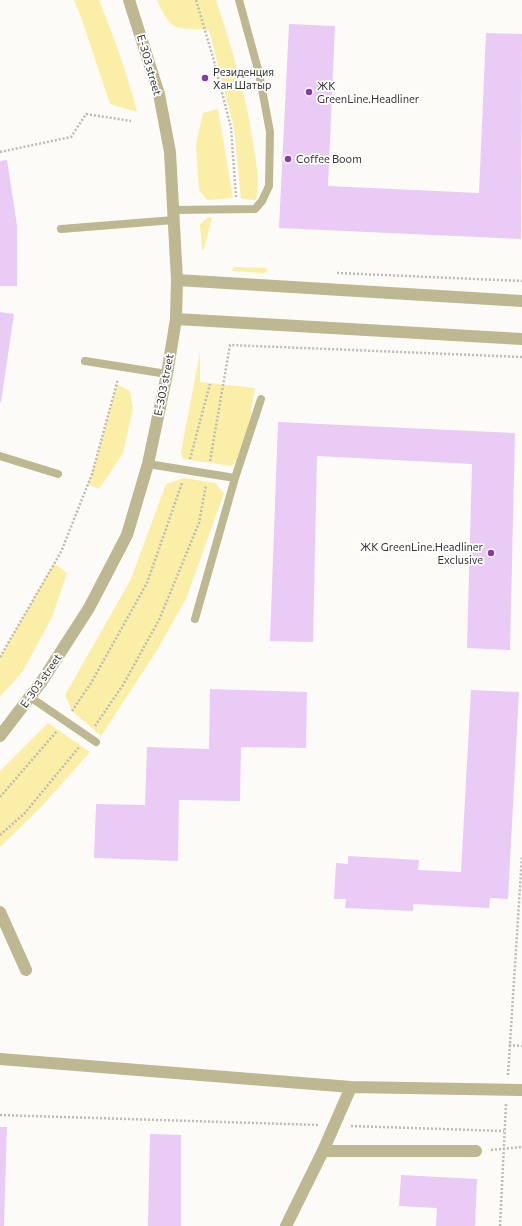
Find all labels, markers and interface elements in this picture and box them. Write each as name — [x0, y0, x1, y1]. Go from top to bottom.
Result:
street label: E-303 street — [134, 33, 164, 97]
place label: Резиденция Хан Шатыр — [213, 65, 274, 91]
marker: Резиденция Хан Шатыр — [200, 73, 210, 83]
place label: ЖК GreenLine.Headliner — [317, 79, 419, 105]
marker: ЖК GreenLine.Headliner — [304, 87, 314, 97]
place label: Coffee Boom — [296, 152, 362, 166]
marker: Coffee Boom — [283, 154, 293, 164]
street label: E-303 street — [152, 353, 176, 417]
place label: ЖК GreenLine.Headliner Exclusive — [360, 540, 483, 566]
marker: ЖК GreenLine.Headliner Exclusive — [486, 548, 496, 558]
street label: E-303 street — [18, 652, 64, 710]

